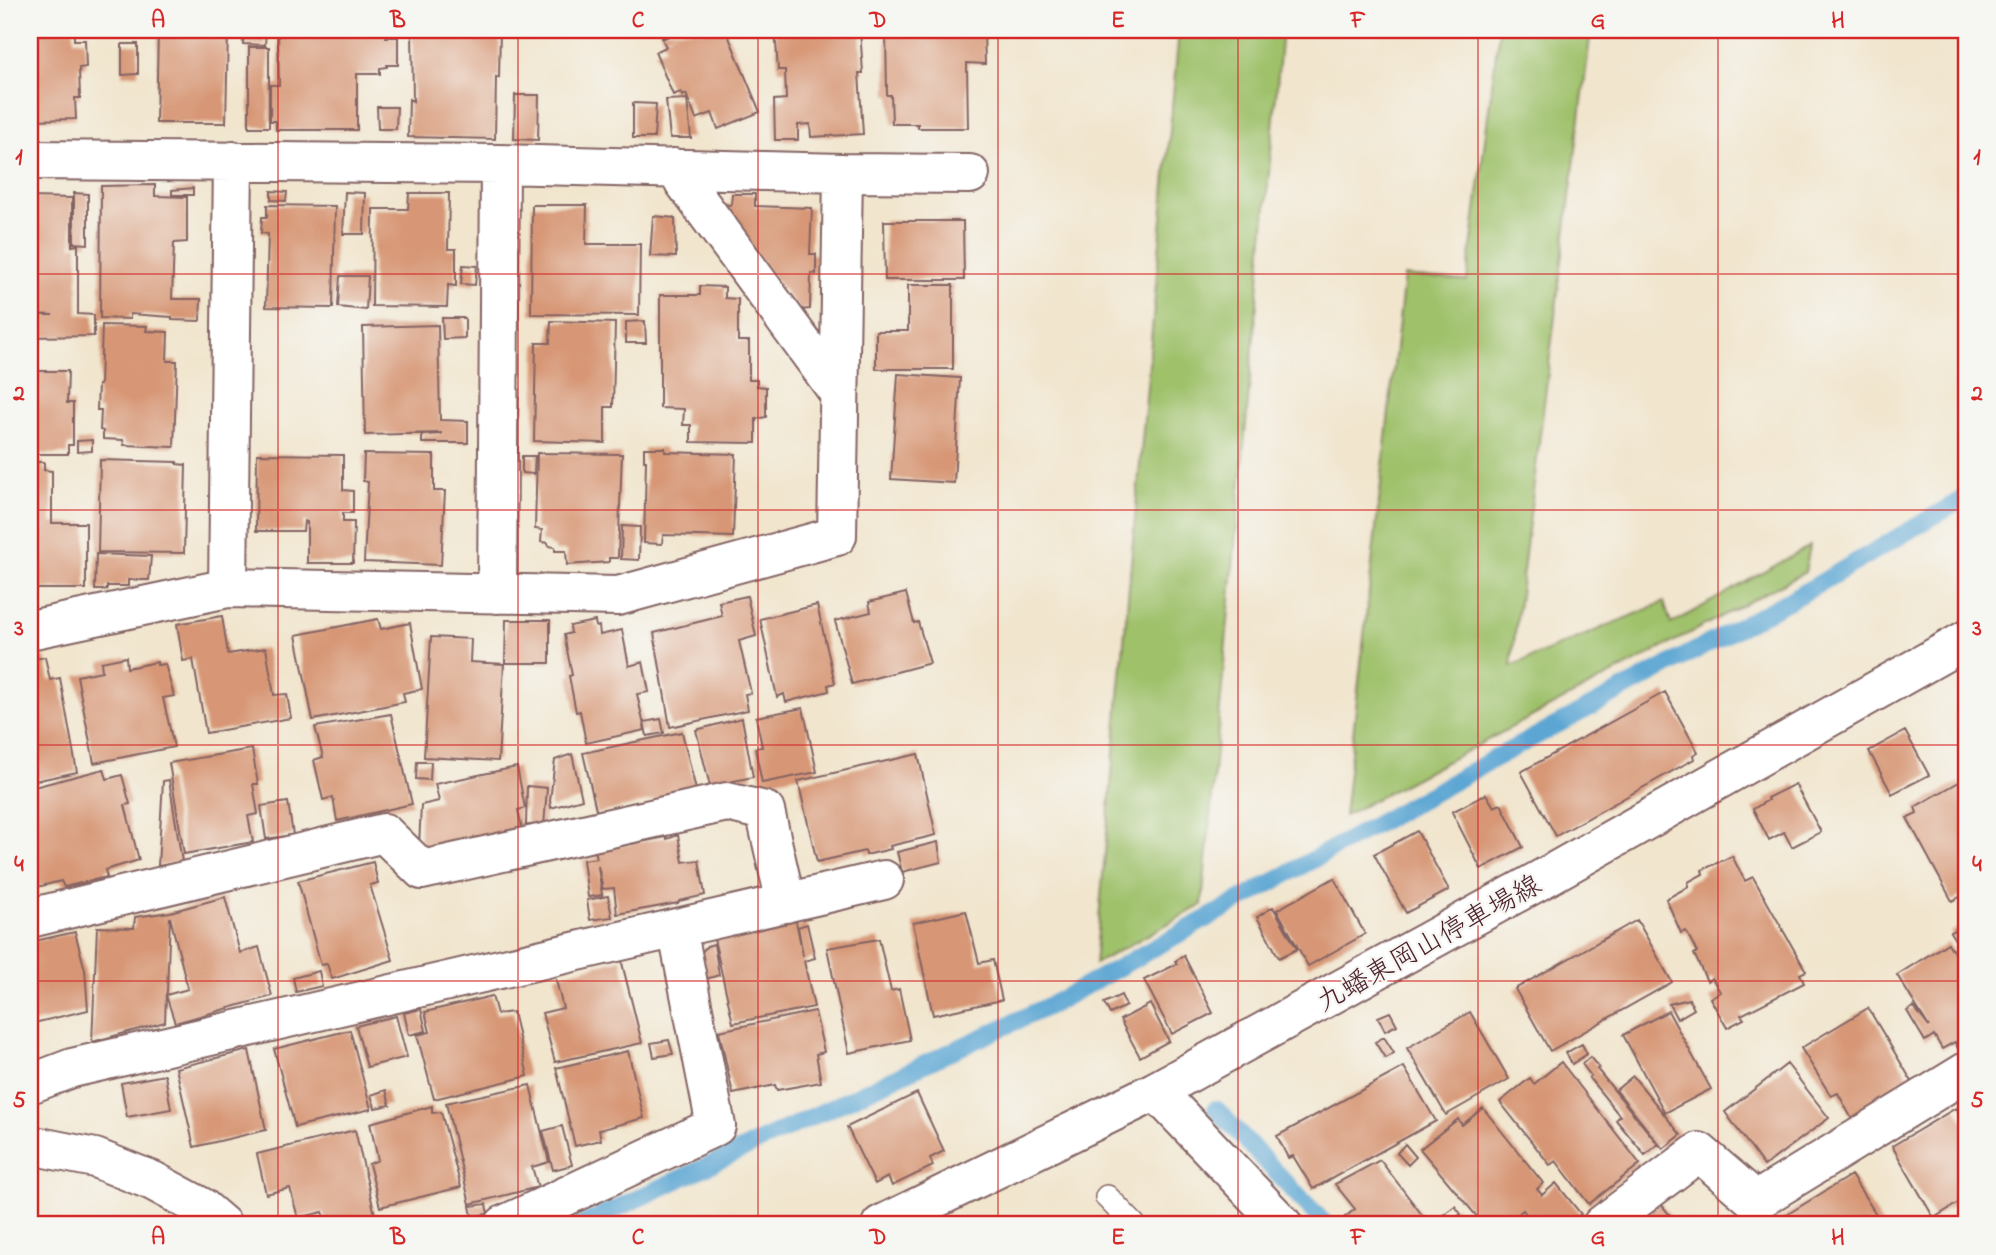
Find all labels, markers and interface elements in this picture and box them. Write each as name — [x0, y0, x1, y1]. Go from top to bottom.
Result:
text: A — [151, 5, 165, 38]
text: B — [389, 5, 406, 38]
text: C — [632, 5, 645, 38]
text: D — [869, 5, 886, 38]
text: E — [1111, 5, 1125, 38]
text: F — [1350, 5, 1366, 38]
text: G — [1591, 5, 1605, 38]
text: H — [1831, 5, 1845, 38]
text: 1 — [15, 142, 23, 175]
text: 1 — [1973, 142, 1981, 175]
text: 2 — [12, 378, 25, 411]
text: 2 — [1970, 378, 1983, 411]
text: 3 — [13, 613, 24, 646]
text: 3 — [1971, 613, 1982, 646]
text: 4 — [14, 849, 24, 882]
text: 4 — [1972, 849, 1982, 882]
street label: 九蟠東岡山停車場線 — [1310, 866, 1550, 1024]
text: 5 — [12, 1085, 26, 1118]
text: 5 — [1970, 1085, 1984, 1118]
text: A — [151, 1222, 165, 1255]
text: B — [389, 1222, 406, 1255]
text: C — [632, 1222, 645, 1255]
text: D — [869, 1222, 886, 1255]
text: E — [1111, 1222, 1125, 1255]
text: F — [1350, 1222, 1366, 1255]
text: G — [1591, 1222, 1605, 1255]
text: H — [1831, 1222, 1845, 1255]

